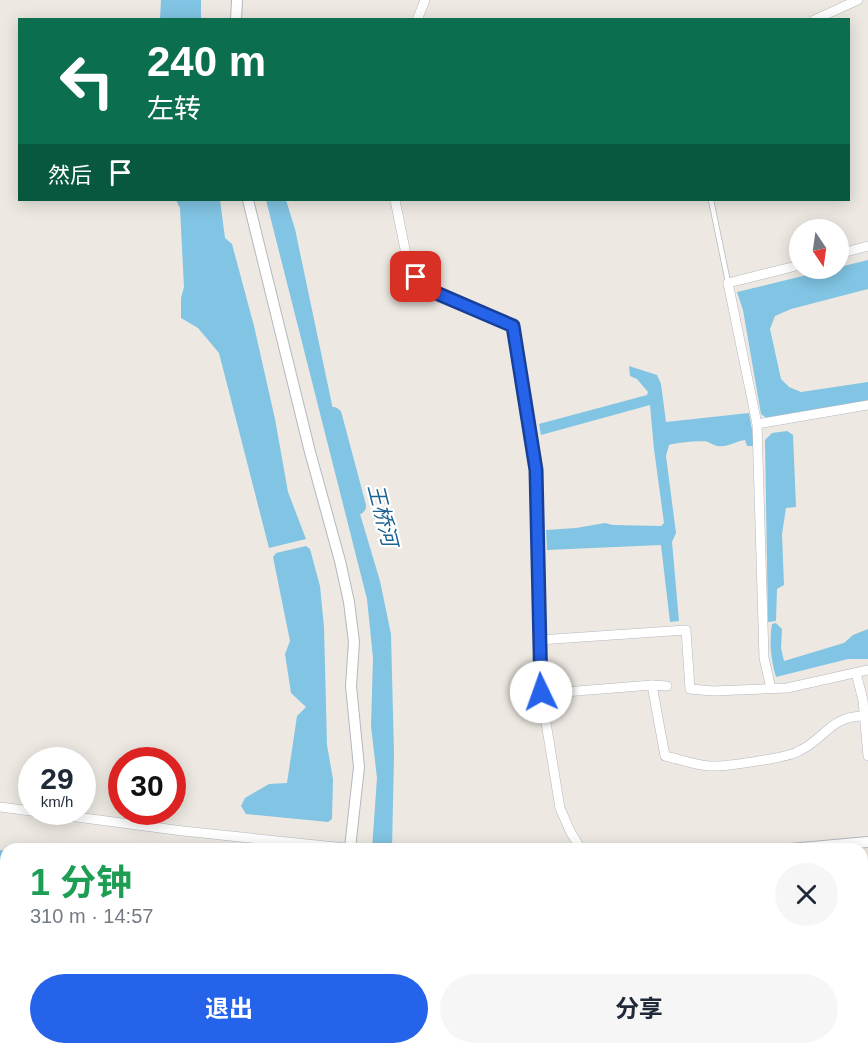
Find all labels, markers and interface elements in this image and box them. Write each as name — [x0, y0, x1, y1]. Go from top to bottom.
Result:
text: 240 m — [147, 38, 266, 85]
icon: left — [48, 42, 126, 120]
text: 左转 — [147, 94, 201, 124]
icon: arrive — [104, 156, 137, 189]
text: 然后 — [48, 163, 92, 188]
north arrow — [789, 219, 849, 279]
map controls — [789, 219, 849, 279]
pin — [390, 251, 441, 302]
icon: arrive — [399, 260, 432, 293]
water label: 王桥河 — [364, 482, 403, 552]
position arrow — [509, 660, 573, 724]
speed limit sign: 30 — [108, 747, 186, 825]
text: 29 — [40, 762, 74, 795]
text: km/h — [41, 793, 73, 810]
text: 1 分钟 — [30, 862, 132, 903]
button: close — [775, 863, 838, 926]
text: 310 m · 14:57 — [30, 905, 153, 927]
button: 退出 — [30, 974, 428, 1043]
button: 分享 — [440, 974, 838, 1043]

